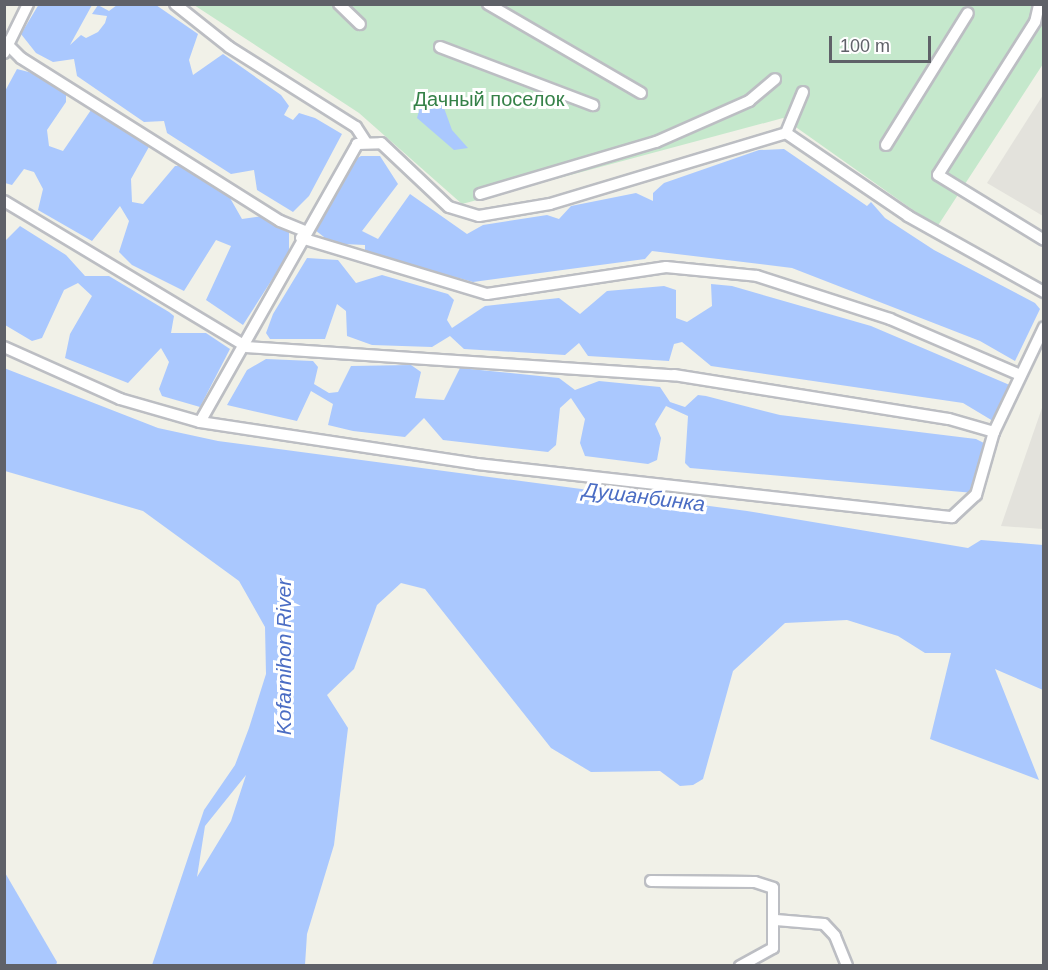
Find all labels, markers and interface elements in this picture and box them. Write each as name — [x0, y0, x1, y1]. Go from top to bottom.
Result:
scale bar — [832, 24, 934, 62]
text: 100 m — [840, 36, 890, 56]
park label: Дачный поселок — [414, 87, 564, 111]
water label: Душанбинка — [582, 477, 706, 517]
water label: Kofarnihon River — [271, 579, 297, 735]

